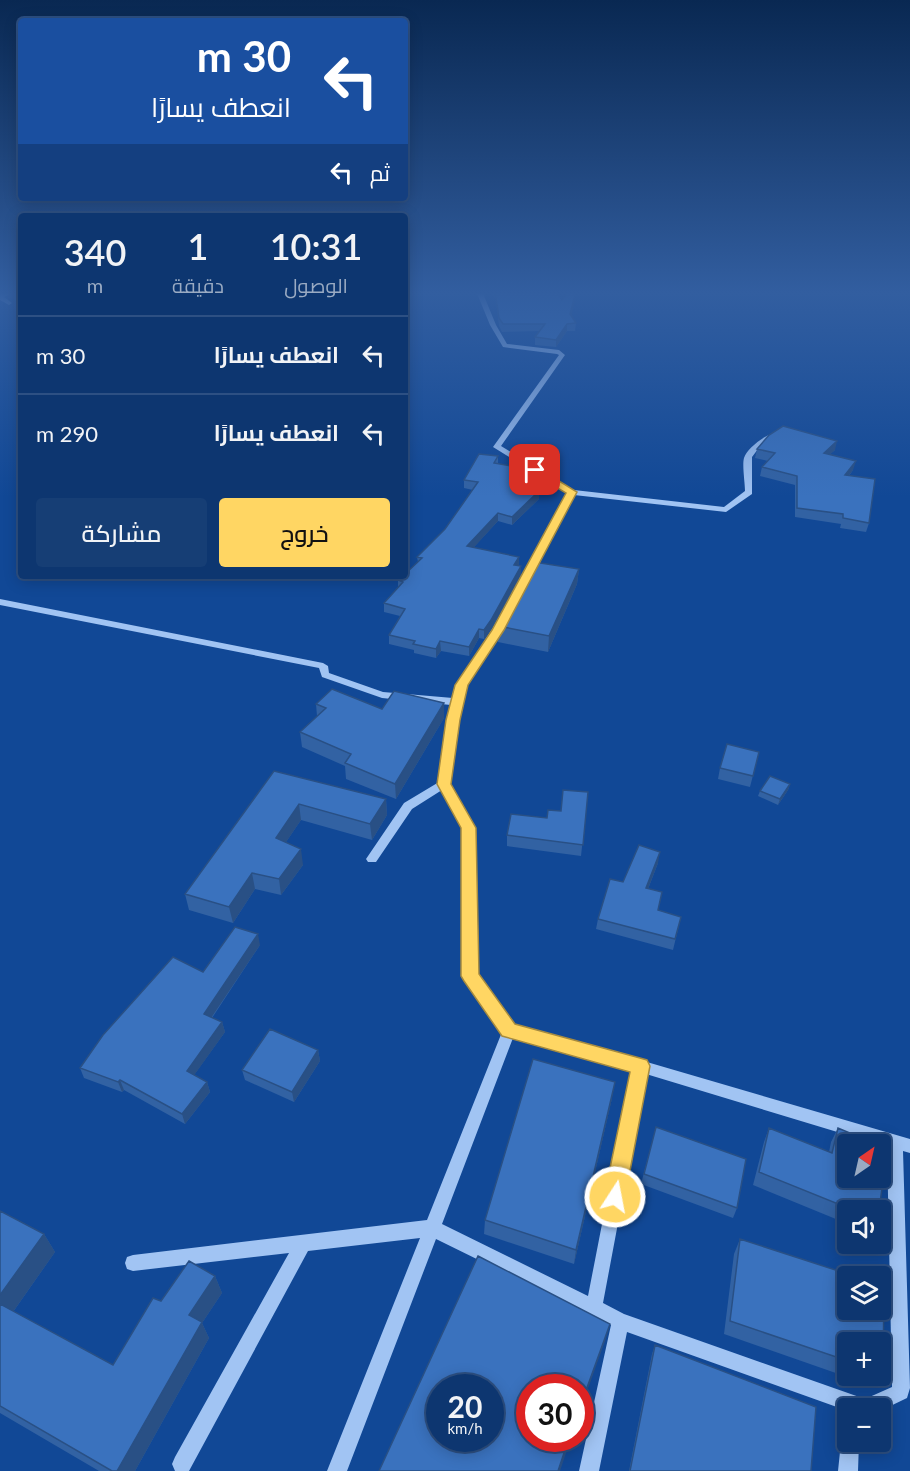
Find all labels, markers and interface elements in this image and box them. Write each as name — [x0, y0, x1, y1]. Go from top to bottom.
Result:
text: 30 m — [197, 31, 291, 81]
icon: left — [312, 42, 390, 120]
text: انعطف يسارًا — [151, 90, 291, 123]
icon: left — [325, 156, 358, 189]
text: ثم — [370, 159, 390, 186]
text: 1 — [188, 224, 208, 268]
text: 10:31 — [270, 224, 362, 268]
text: 340 — [64, 230, 126, 274]
text: m — [87, 273, 103, 297]
text: دقيقة — [172, 273, 224, 297]
text: الوصول — [284, 273, 348, 297]
icon: left — [357, 339, 390, 372]
text: انعطف يسارًا — [214, 341, 339, 368]
text: 30 m — [36, 342, 85, 369]
icon: left — [357, 417, 390, 450]
text: انعطف يسارًا — [214, 419, 339, 446]
text: 290 m — [36, 420, 98, 447]
pin — [509, 444, 560, 495]
icon: arrive — [518, 453, 551, 486]
button: مشاركة — [36, 498, 207, 567]
button: خروج — [219, 498, 390, 567]
north arrow — [837, 1134, 891, 1188]
map controls — [837, 1134, 891, 1452]
position arrow — [583, 1165, 647, 1229]
button: sound — [837, 1200, 891, 1254]
button: layers — [837, 1266, 891, 1320]
button: + — [837, 1332, 891, 1386]
speed limit sign: 30 — [516, 1374, 594, 1452]
text: 20 — [448, 1388, 482, 1424]
button: − — [837, 1398, 891, 1452]
text: km/h — [447, 1419, 483, 1437]

